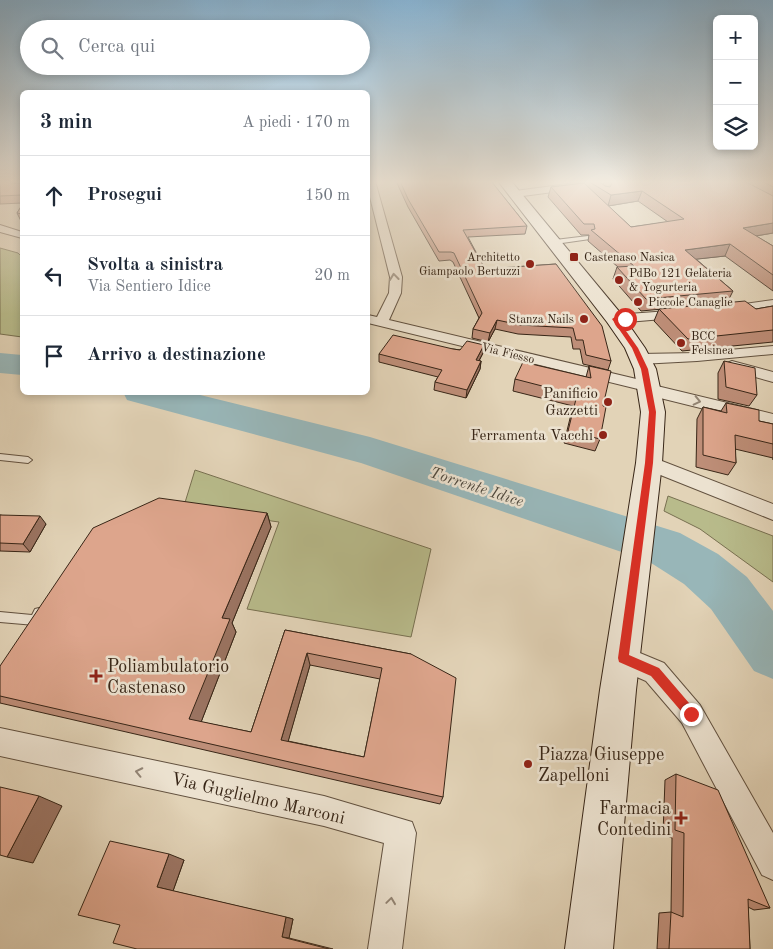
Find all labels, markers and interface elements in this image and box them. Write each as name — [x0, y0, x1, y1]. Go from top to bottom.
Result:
map controls — [713, 15, 758, 150]
button: + — [713, 15, 758, 60]
search box — [20, 20, 370, 75]
icon: search — [38, 34, 66, 62]
text: Cerca qui — [78, 38, 155, 57]
button: − — [713, 60, 758, 105]
button: layers — [713, 105, 758, 150]
text: 3 min — [40, 112, 93, 133]
text: A piedi · 170 m — [242, 115, 350, 131]
icon: ahead — [40, 182, 68, 210]
text: Prosegui — [87, 186, 162, 205]
text: 150 m — [305, 188, 350, 204]
marker: Castenaso Nasica — [568, 251, 580, 263]
place label: Architetto Giampaolo Bertuzzi — [419, 252, 520, 278]
place label: Castenaso Nasica — [584, 252, 675, 264]
text: Svolta a sinistra — [87, 256, 223, 275]
marker: Architetto Giampaolo Bertuzzi — [524, 258, 536, 270]
icon: left — [40, 262, 68, 290]
text: 20 m — [314, 268, 350, 284]
place label: PdBo 121 Gelateria & Yogurteria — [629, 268, 732, 294]
one-way arrow — [389, 272, 400, 280]
marker: PdBo 121 Gelateria & Yogurteria — [613, 274, 625, 286]
text: Via Sentiero Idice — [87, 279, 211, 295]
marker: Piccole Canaglie — [632, 296, 644, 308]
place label: Piccole Canaglie — [648, 297, 733, 309]
route start — [614, 308, 637, 331]
marker: Stanza Nails — [578, 313, 590, 325]
place label: Stanza Nails — [509, 314, 574, 326]
place label: BCC Felsinea — [691, 331, 733, 357]
marker: BCC Felsinea — [675, 337, 687, 349]
icon: arrive — [40, 342, 68, 370]
street label: Via Fiesso — [480, 342, 536, 366]
text: Arrivo a destinazione — [87, 346, 266, 365]
place label: Panificio Gazzetti — [543, 387, 598, 419]
one-way arrow — [693, 395, 702, 406]
marker: Panificio Gazzetti — [602, 396, 614, 408]
place label: Ferramenta Vacchi — [470, 429, 593, 444]
marker: Ferramenta Vacchi — [597, 429, 609, 441]
water label: Torrente Idice — [427, 465, 526, 511]
place label: Poliambulatorio Castenaso — [107, 658, 229, 697]
marker: Poliambulatorio Castenaso — [89, 669, 103, 683]
route end — [680, 703, 703, 726]
place label: Piazza Giuseppe Zapelloni — [538, 746, 664, 785]
marker: Piazza Giuseppe Zapelloni — [522, 758, 534, 770]
one-way arrow — [134, 767, 143, 778]
street label: Via Guglielmo Marconi — [169, 770, 347, 828]
place label: Farmacia Contedini — [597, 800, 671, 839]
marker: Farmacia Contedini — [675, 812, 687, 824]
one-way arrow — [386, 896, 396, 905]

